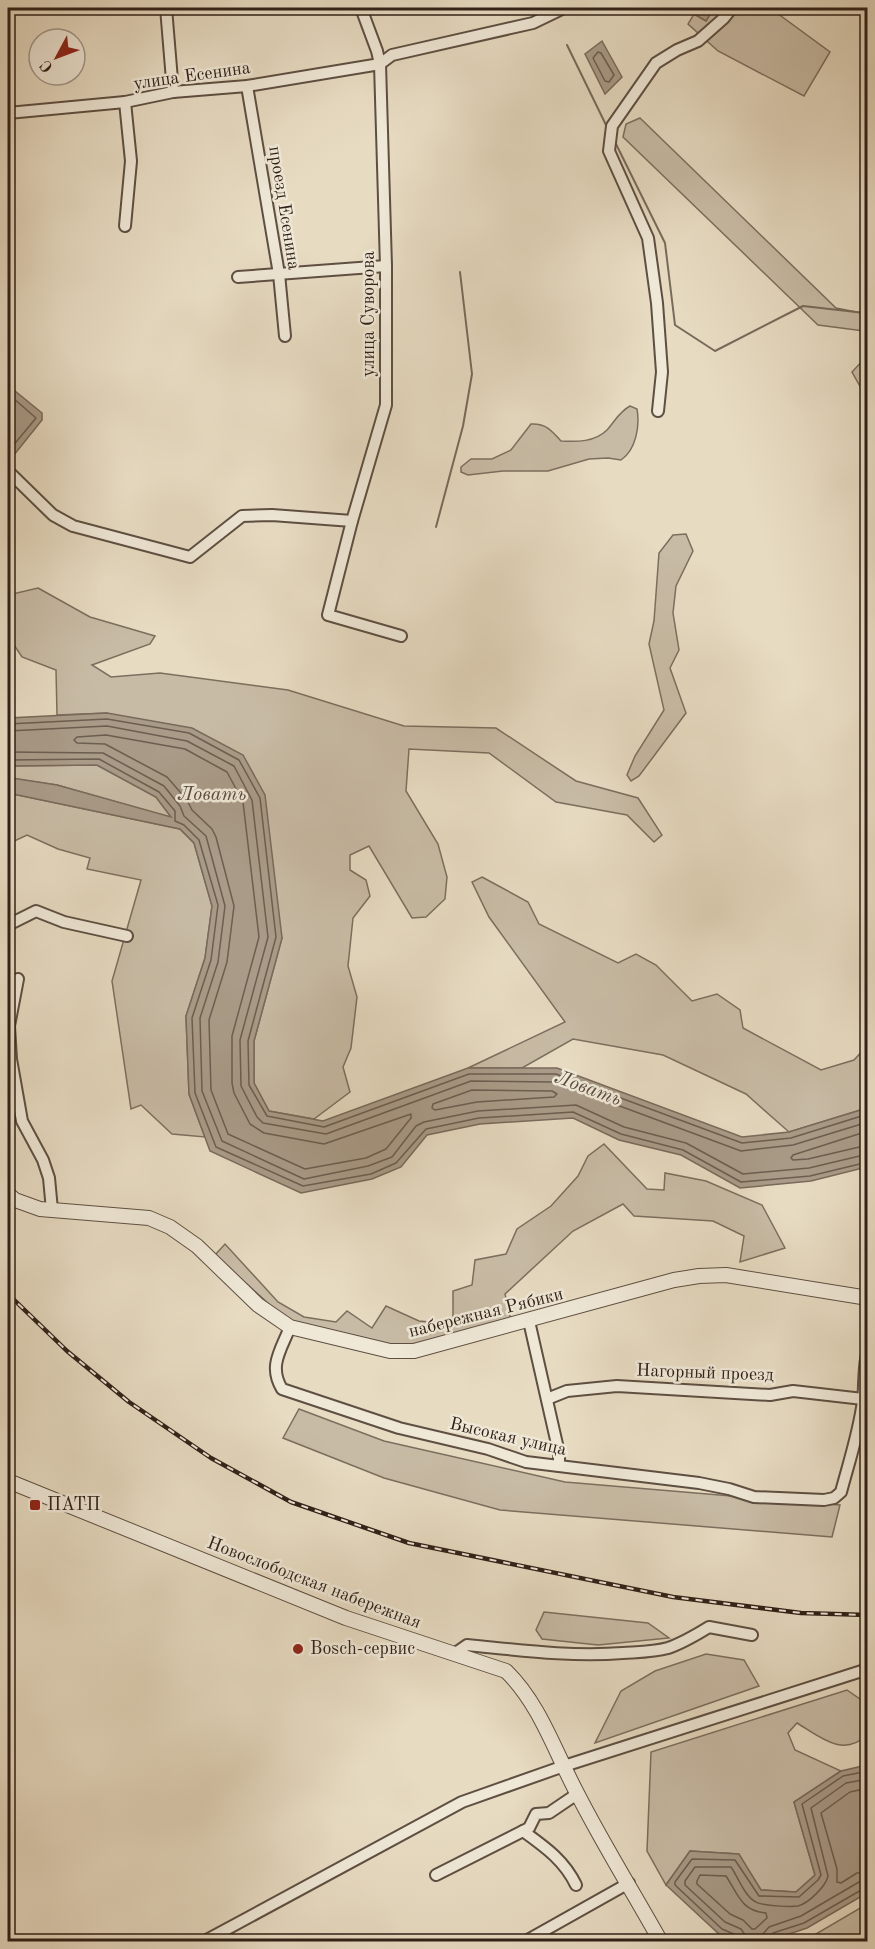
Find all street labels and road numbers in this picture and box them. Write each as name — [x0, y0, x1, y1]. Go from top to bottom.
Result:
street label: улица Есенина — [132, 59, 252, 93]
street label: проезд Есенина — [265, 145, 303, 271]
street label: улица Суворова — [360, 251, 378, 377]
street label: набережная Рябики — [407, 1285, 565, 1341]
street label: Нагорный проезд — [636, 1362, 774, 1384]
street label: Высокая улица — [448, 1415, 568, 1459]
street label: Новослободская набережная — [205, 1534, 423, 1632]

